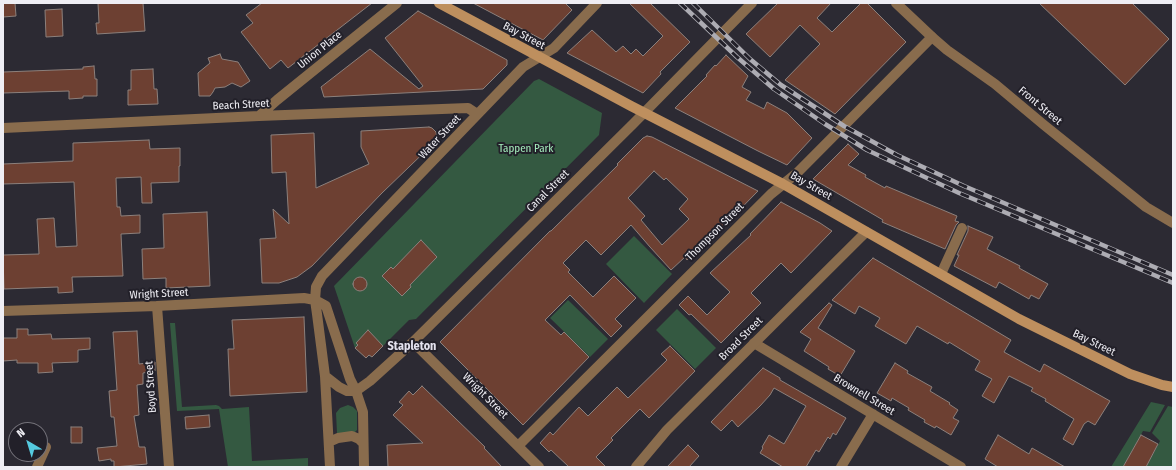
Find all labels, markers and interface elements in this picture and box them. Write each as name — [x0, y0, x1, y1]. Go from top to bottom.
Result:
street label: Bay Street — [501, 19, 547, 53]
street label: Union Place — [295, 28, 345, 72]
street label: Front Street — [1016, 84, 1064, 128]
street label: Beach Street — [212, 97, 270, 113]
street label: Water Street — [416, 112, 464, 162]
park label: Tappen Park — [499, 142, 553, 156]
street label: Canal Street — [524, 167, 572, 215]
street label: Bay Street — [788, 169, 834, 203]
street label: Thompson Street — [683, 200, 747, 264]
street label: Wright Street — [129, 286, 189, 302]
street label: Broad Street — [716, 314, 766, 364]
street label: Bay Street — [1071, 327, 1117, 359]
district label: Stapleton — [388, 340, 436, 354]
street label: Boyd Street — [143, 361, 159, 413]
street label: Wright Street — [459, 370, 511, 422]
street label: Brownell Street — [831, 372, 897, 418]
north arrow — [8, 422, 48, 462]
text: N — [14, 426, 28, 440]

